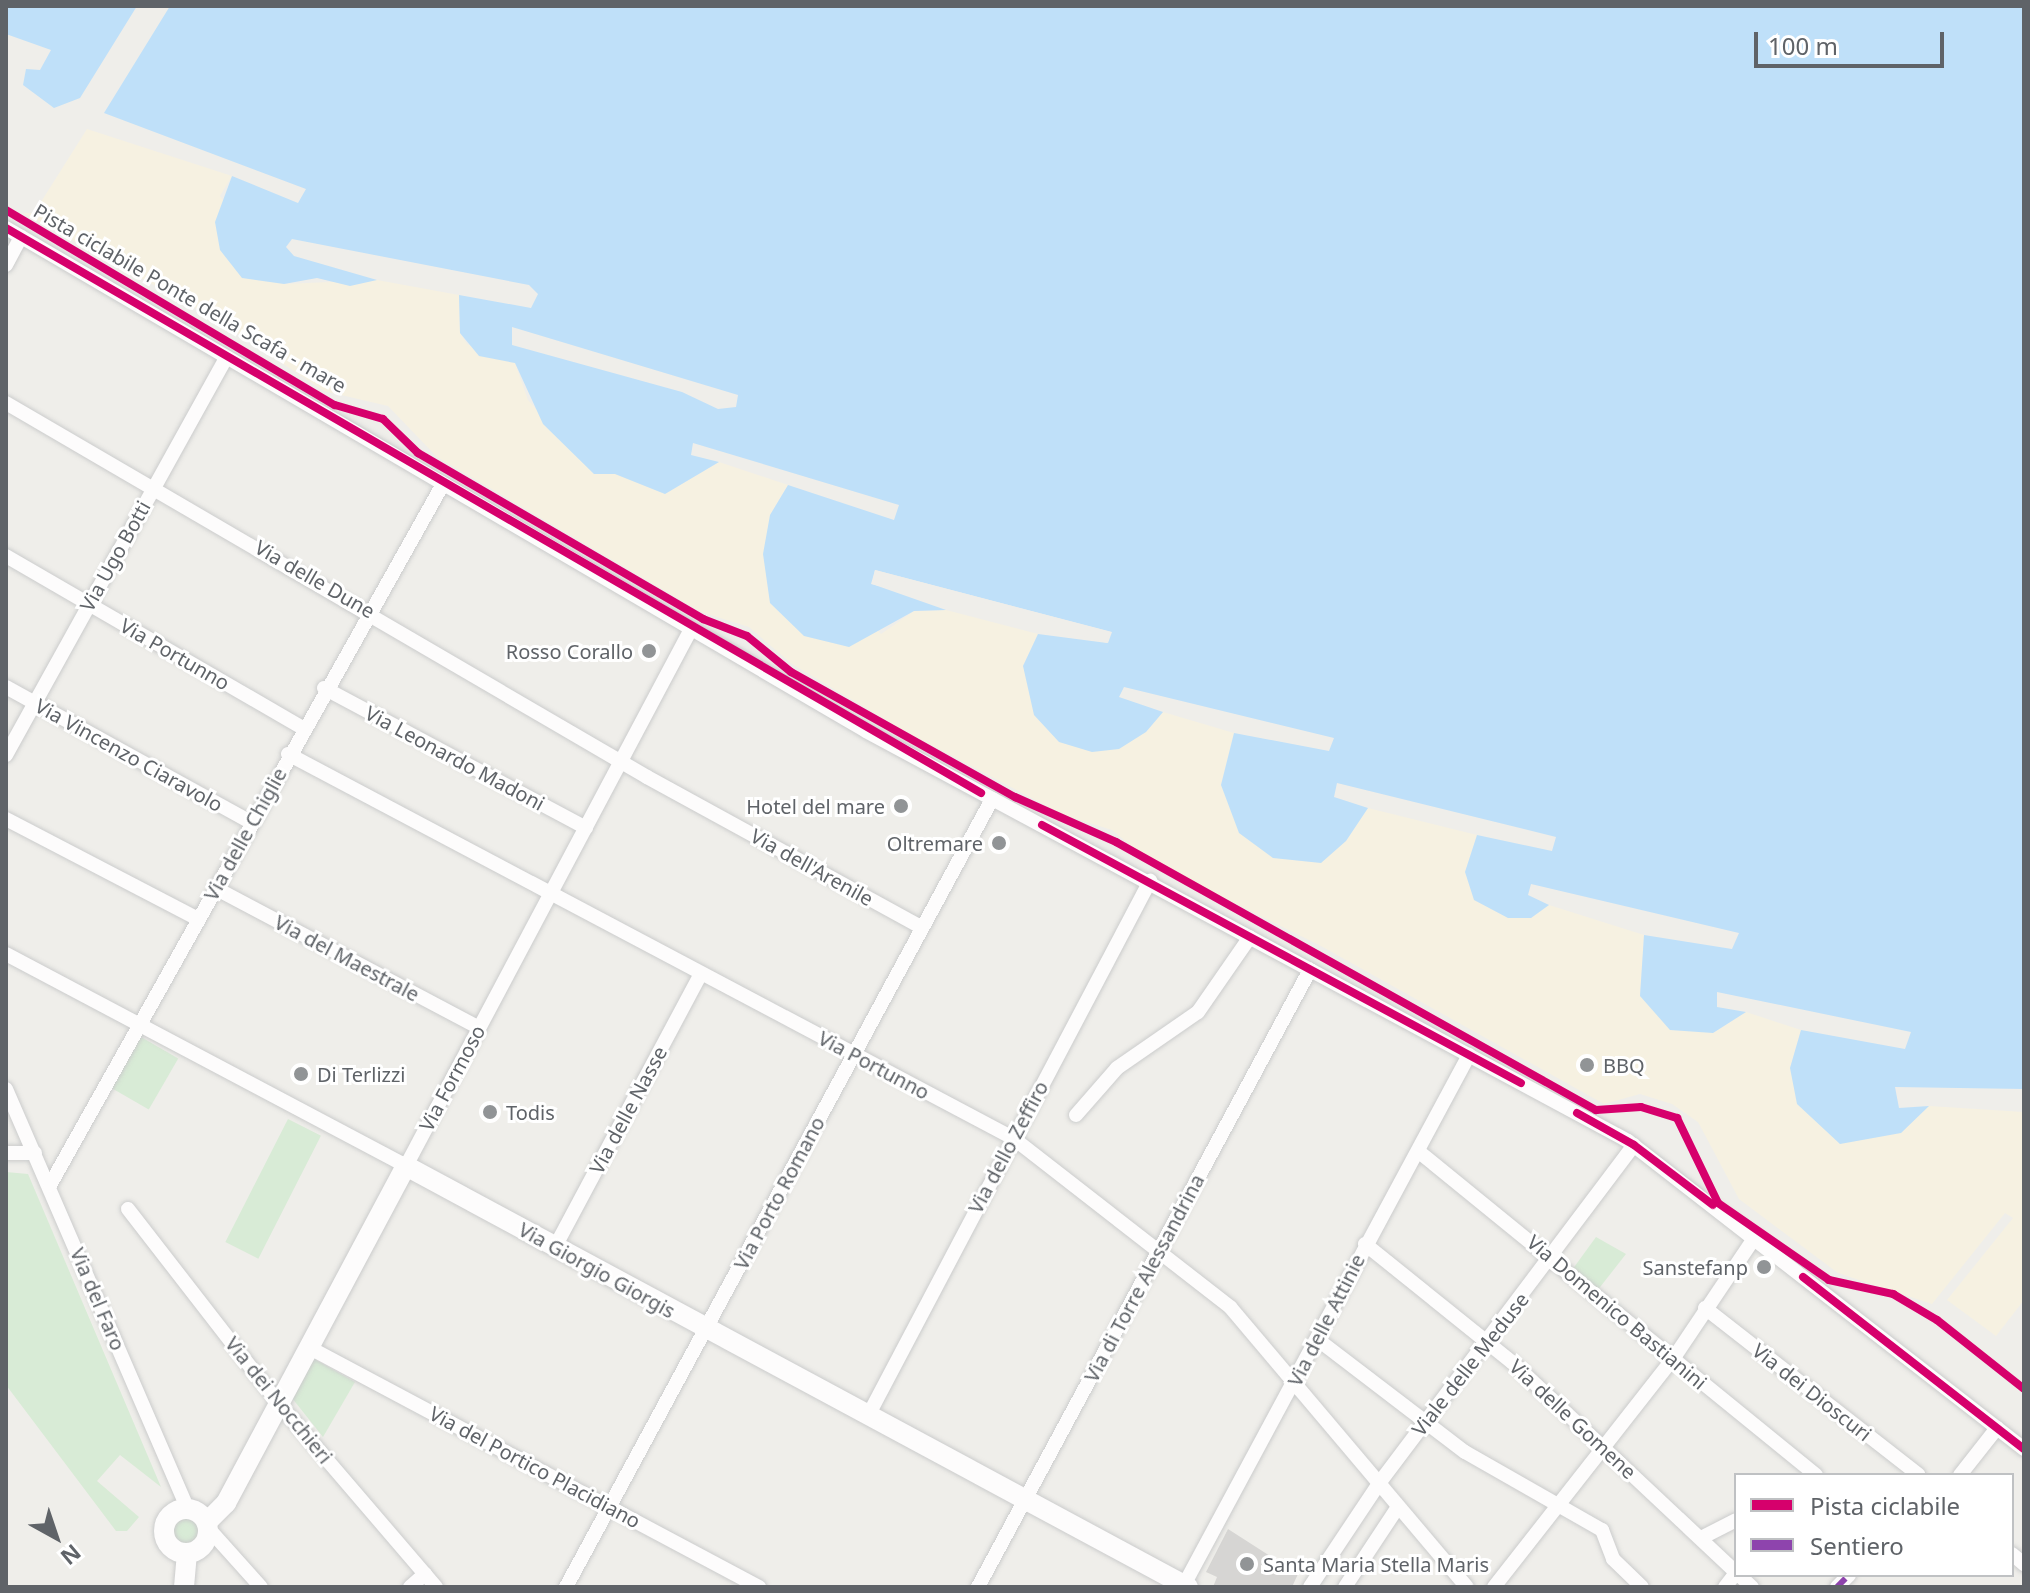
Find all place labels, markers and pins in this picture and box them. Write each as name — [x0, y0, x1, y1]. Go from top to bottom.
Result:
place label: Rosso Corallo — [506, 639, 633, 663]
marker: Rosso Corallo — [640, 642, 658, 660]
place label: Hotel del mare — [746, 794, 885, 818]
marker: Hotel del mare — [892, 797, 910, 815]
place label: Oltremare — [887, 831, 983, 855]
marker: Oltremare — [990, 834, 1008, 852]
place label: BBQ — [1603, 1053, 1645, 1077]
marker: BBQ — [1578, 1056, 1596, 1074]
place label: Di Terlizzi — [317, 1062, 405, 1086]
marker: Di Terlizzi — [292, 1065, 310, 1083]
place label: Todis — [506, 1100, 555, 1124]
marker: Todis — [481, 1103, 499, 1121]
place label: Sanstefanp — [1643, 1255, 1748, 1279]
marker: Sanstefanp — [1755, 1258, 1773, 1276]
place label: Santa Maria Stella Maris — [1263, 1552, 1489, 1576]
marker: Santa Maria Stella Maris — [1238, 1555, 1256, 1573]

